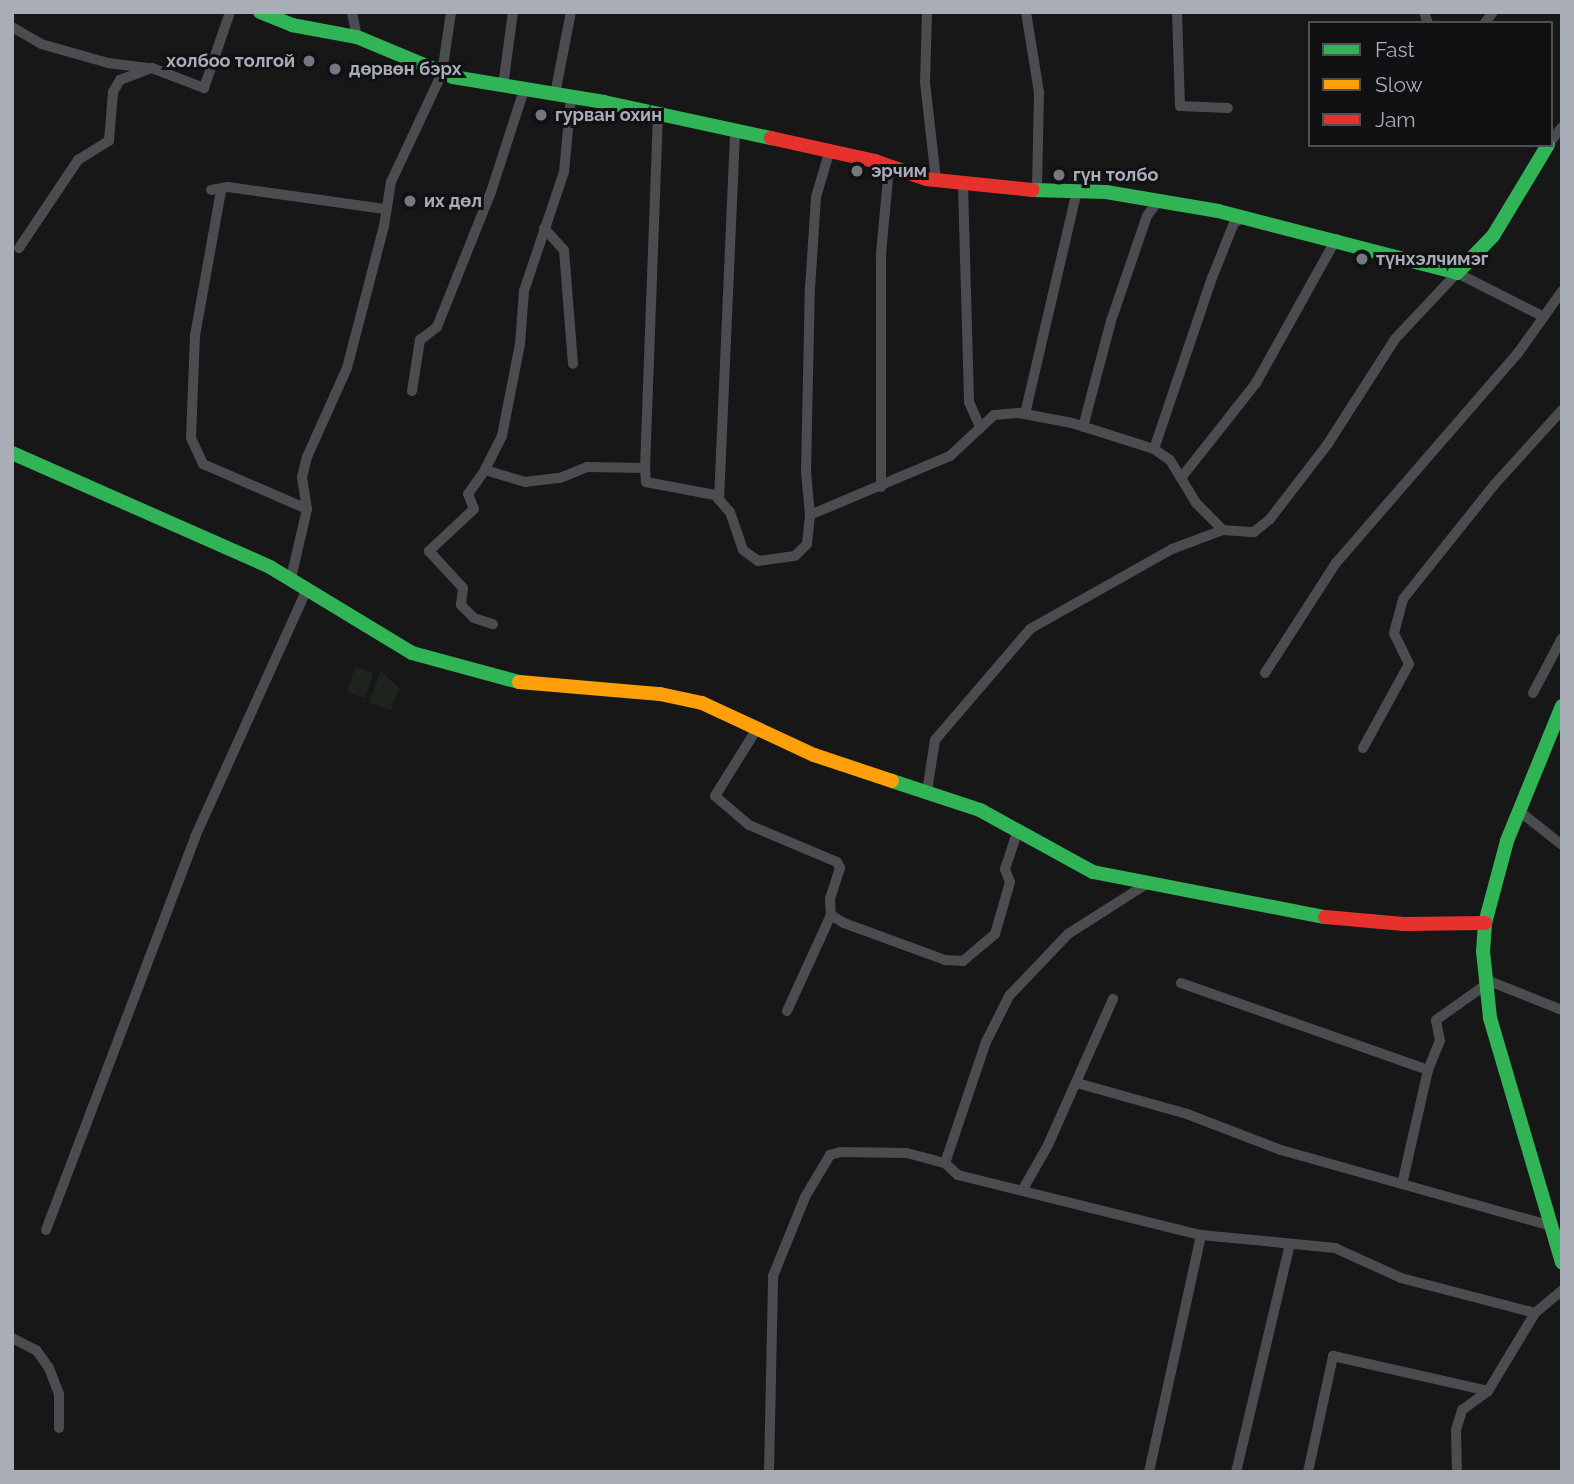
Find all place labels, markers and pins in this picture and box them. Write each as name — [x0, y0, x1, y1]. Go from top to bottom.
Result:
place label: холбоо толгой — [166, 50, 295, 72]
marker: холбоо толгой — [301, 53, 317, 69]
place label: дөрвөн бэрх — [349, 58, 461, 80]
marker: дөрвөн бэрх — [327, 61, 343, 77]
place label: гурван охин — [555, 104, 662, 126]
marker: гурван охин — [533, 107, 549, 123]
place label: эрчим — [871, 160, 927, 182]
marker: эрчим — [849, 163, 865, 179]
place label: гүн толбо — [1073, 164, 1158, 186]
marker: гүн толбо — [1051, 167, 1067, 183]
place label: их дөл — [424, 190, 482, 212]
marker: их дөл — [402, 193, 418, 209]
place label: түнхэлчимэг — [1376, 248, 1488, 270]
marker: түнхэлчимэг — [1354, 251, 1370, 267]

